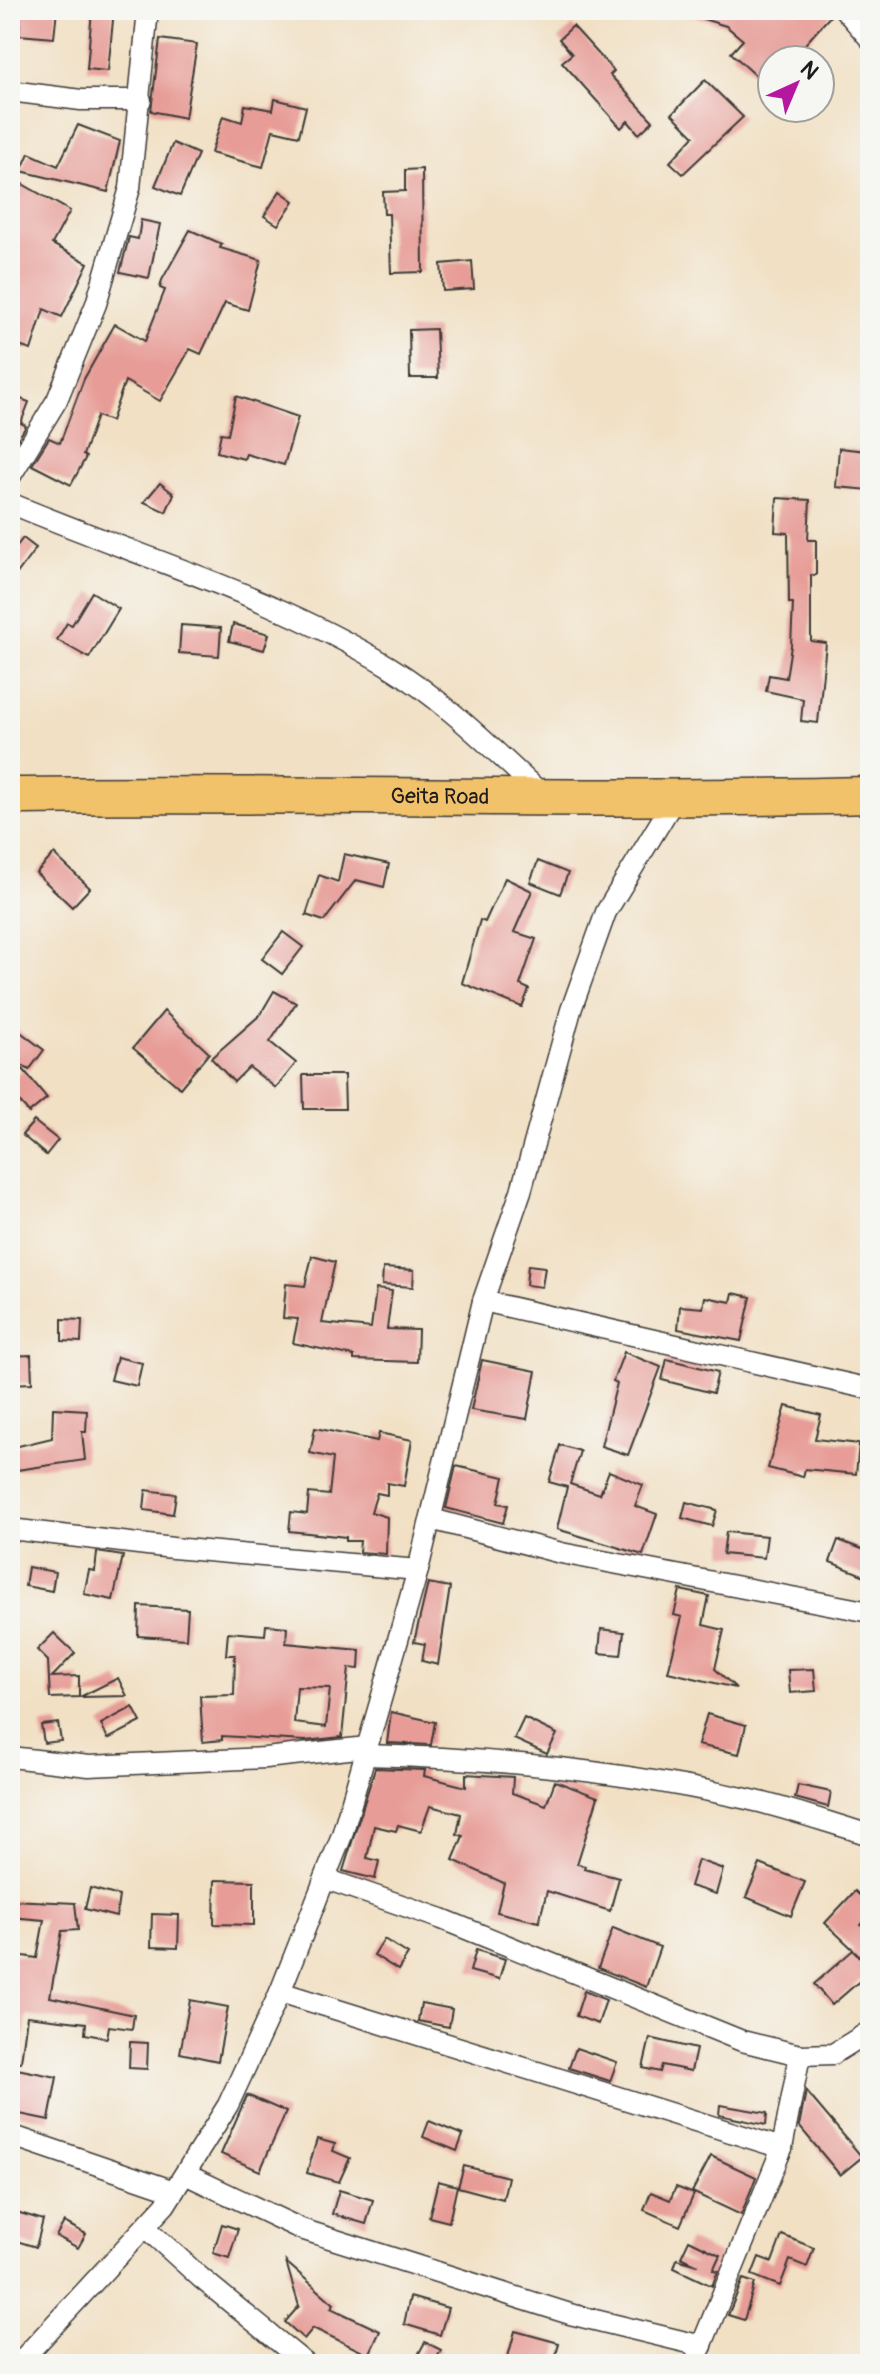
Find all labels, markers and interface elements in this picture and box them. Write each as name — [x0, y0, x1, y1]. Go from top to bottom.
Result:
north arrow — [756, 44, 836, 124]
text: N — [794, 55, 824, 86]
street label: Geita Road — [390, 782, 490, 811]

